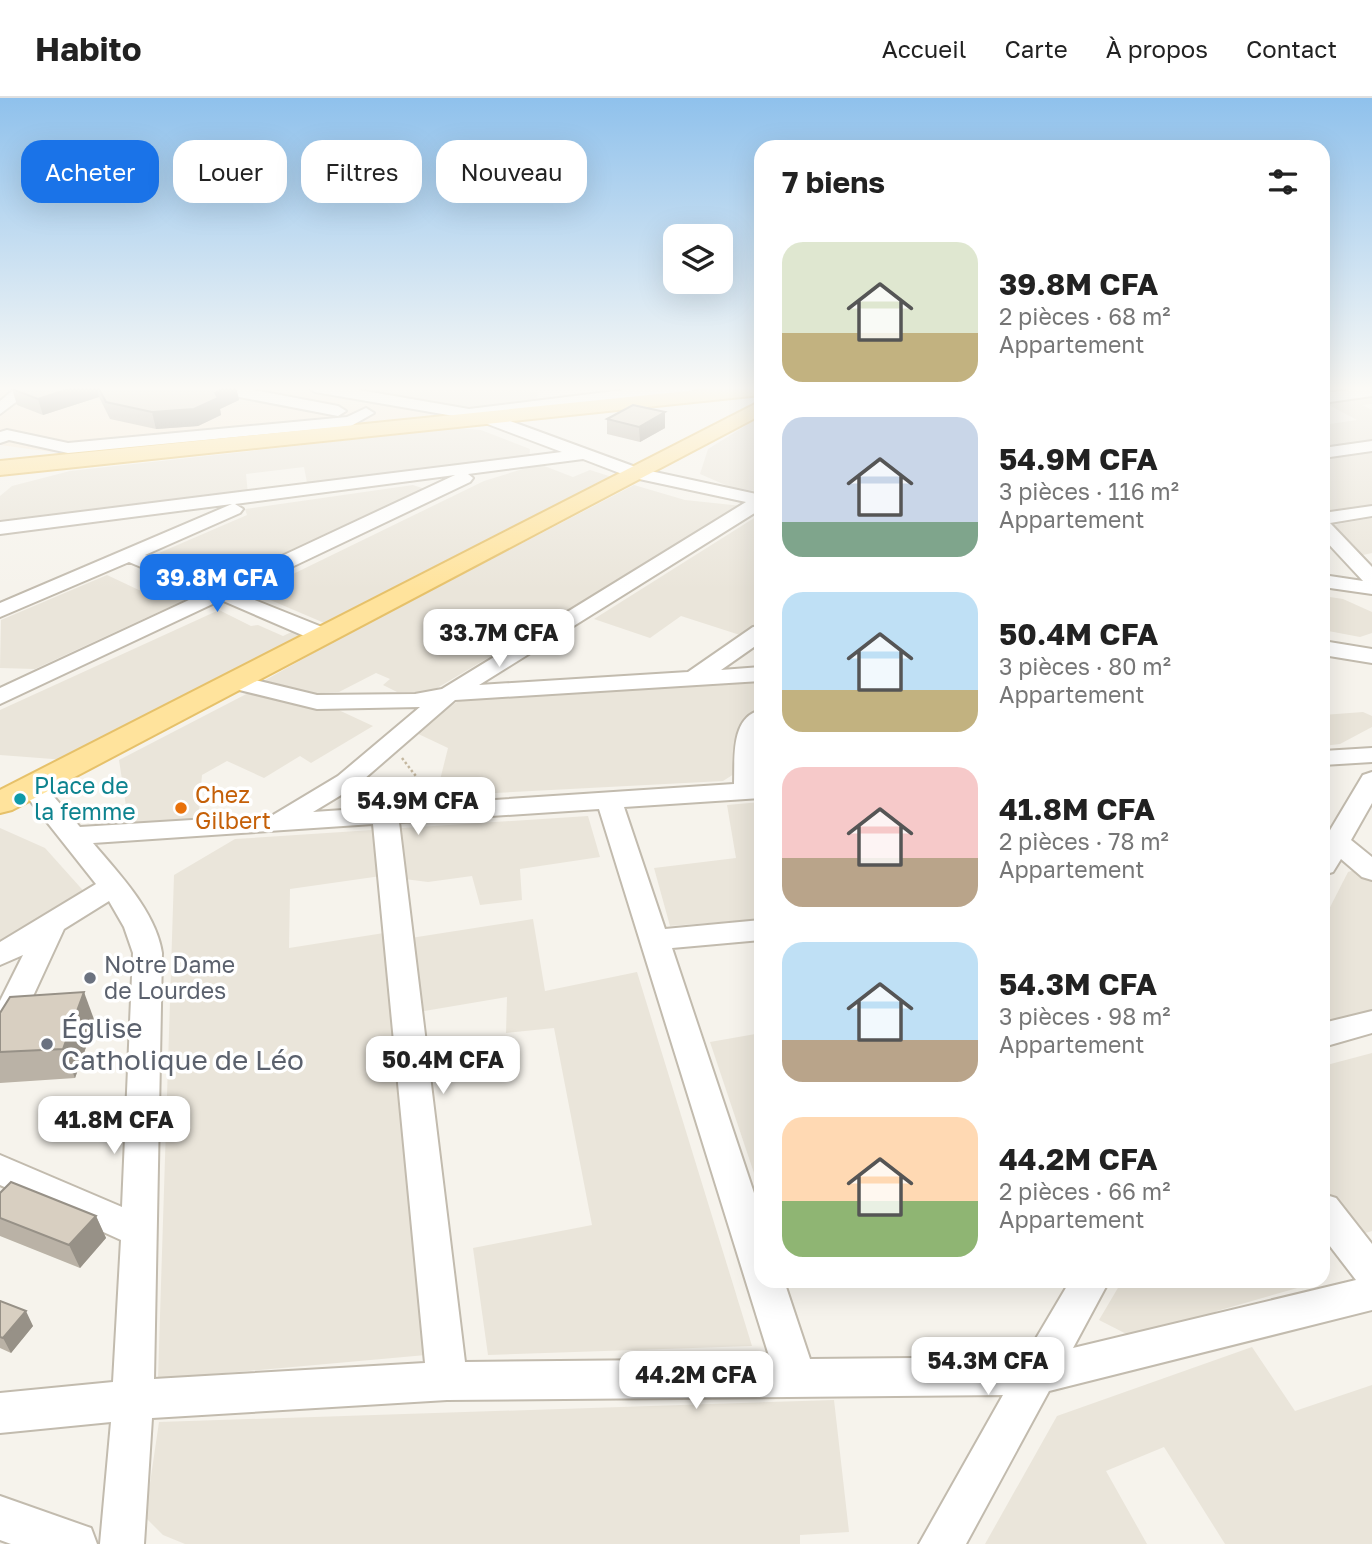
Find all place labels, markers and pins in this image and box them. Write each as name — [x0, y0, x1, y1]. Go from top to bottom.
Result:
pin: 39.8M CFA — [137, 554, 297, 614]
pin: 33.7M CFA — [419, 610, 579, 669]
place label: Place de la femme — [34, 771, 136, 825]
pin: 54.9M CFA — [338, 778, 498, 837]
place label: Chez Gilbert — [195, 780, 271, 834]
marker: Place de la femme — [12, 791, 28, 807]
marker: Chez Gilbert — [173, 800, 189, 816]
place label: Notre Dame de Lourdes — [104, 950, 235, 1004]
marker: Notre Dame de Lourdes — [82, 970, 98, 986]
place label: Église Catholique de Léo — [61, 1011, 304, 1076]
marker: Église Catholique de Léo — [39, 1036, 55, 1052]
pin: 50.4M CFA — [363, 1037, 523, 1096]
pin: 41.8M CFA — [34, 1096, 194, 1156]
pin: 54.3M CFA — [908, 1338, 1068, 1397]
pin: 44.2M CFA — [616, 1352, 776, 1411]

